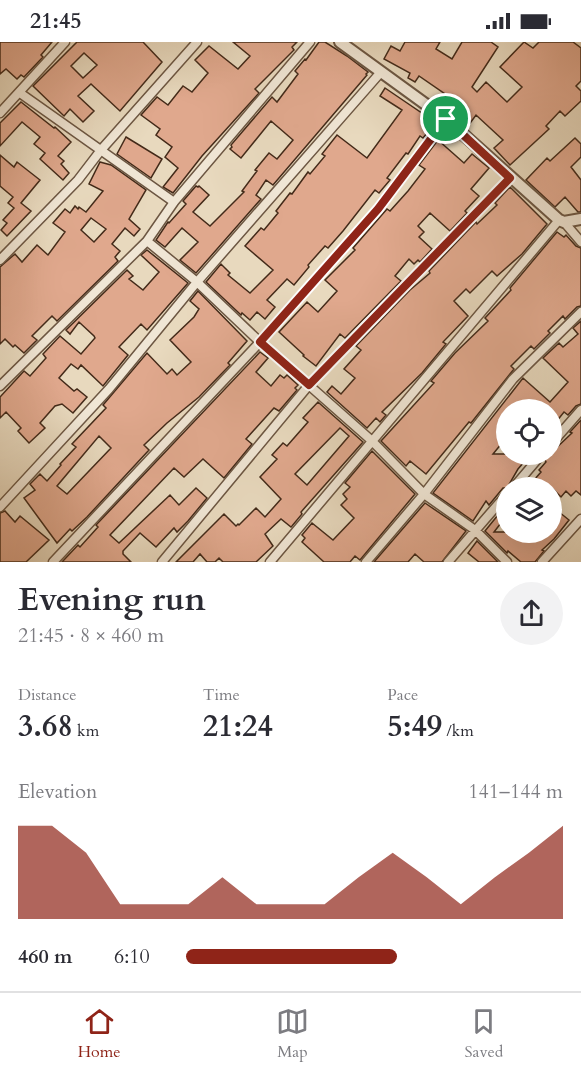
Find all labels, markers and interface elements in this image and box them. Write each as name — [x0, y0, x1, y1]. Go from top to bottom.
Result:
text: 21:45 — [30, 6, 81, 36]
pin — [420, 93, 471, 144]
icon: arrive — [429, 102, 462, 135]
map controls — [496, 399, 562, 543]
button: locate — [496, 399, 562, 465]
button: layers — [496, 477, 562, 543]
text: Evening run — [18, 577, 206, 622]
button: share — [500, 582, 563, 645]
text: 21:45 · 8 × 460 m — [18, 622, 164, 649]
text: Distance — [18, 684, 76, 706]
text: Time — [203, 684, 240, 706]
text: Pace — [387, 684, 418, 706]
text: 3.68 — [18, 706, 73, 747]
text: 21:24 — [203, 706, 273, 747]
text: 5:49 — [387, 706, 442, 747]
text: km — [73, 720, 99, 742]
text: /km — [442, 720, 474, 742]
text: Elevation — [18, 778, 97, 805]
text: 141–144 m — [468, 778, 563, 805]
text: 460 m — [18, 943, 73, 970]
text: 6:10 — [114, 943, 150, 970]
tab: Home — [78, 1005, 121, 1063]
tab: Map — [276, 1005, 309, 1063]
tab: Saved — [464, 1005, 503, 1063]

